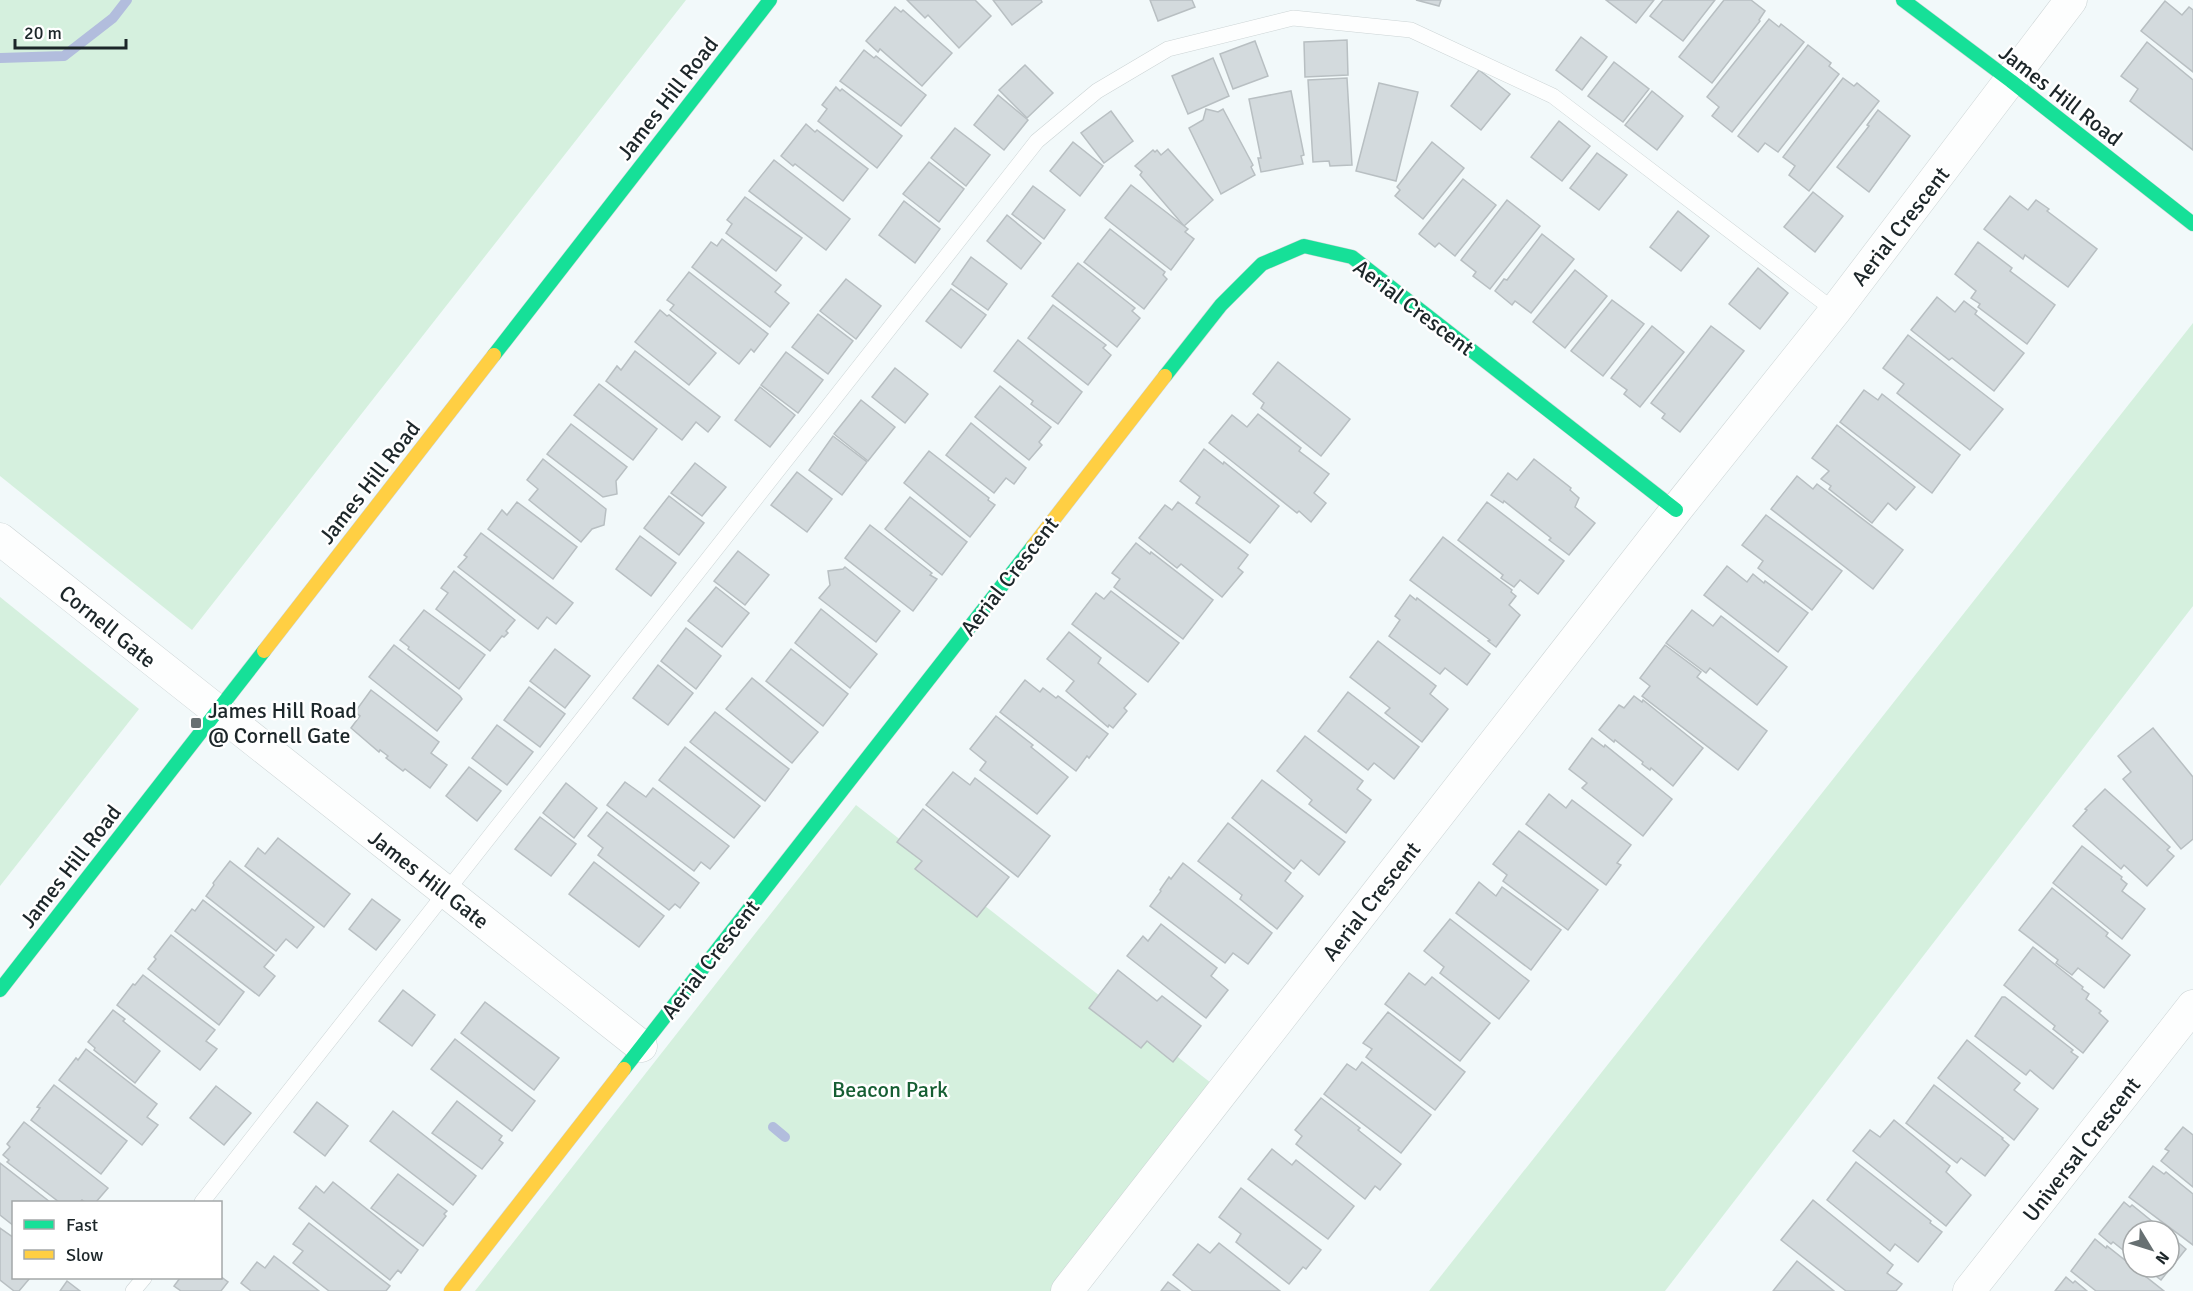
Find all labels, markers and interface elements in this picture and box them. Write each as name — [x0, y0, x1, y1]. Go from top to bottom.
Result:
scale bar — [15, 12, 126, 50]
text: 20 m — [24, 22, 62, 44]
street label: James Hill Road — [611, 31, 724, 165]
street label: James Hill Road — [1994, 39, 2128, 152]
street label: Aerial Crescent — [1846, 161, 1955, 291]
street label: Aerial Crescent — [1348, 253, 1479, 362]
street label: James Hill Road — [313, 415, 426, 549]
street label: Aerial Crescent — [955, 511, 1064, 641]
street label: Cornell Gate — [54, 579, 162, 674]
place label: James Hill Road @ Cornell Gate — [208, 697, 357, 749]
marker: James Hill Road @ Cornell Gate — [189, 716, 203, 730]
street label: James Hill Road — [14, 799, 127, 933]
street label: James Hill Gate — [363, 824, 494, 935]
street label: Aerial Crescent — [1317, 836, 1426, 966]
street label: Aerial Crescent — [656, 894, 765, 1024]
street label: Universal Crescent — [2017, 1071, 2146, 1227]
park label: Beacon Park — [832, 1076, 948, 1103]
legend — [12, 1201, 222, 1279]
text: Fast — [66, 1214, 98, 1236]
north arrow — [2121, 1219, 2181, 1279]
text: Slow — [66, 1244, 103, 1266]
text: N — [2151, 1247, 2173, 1268]

